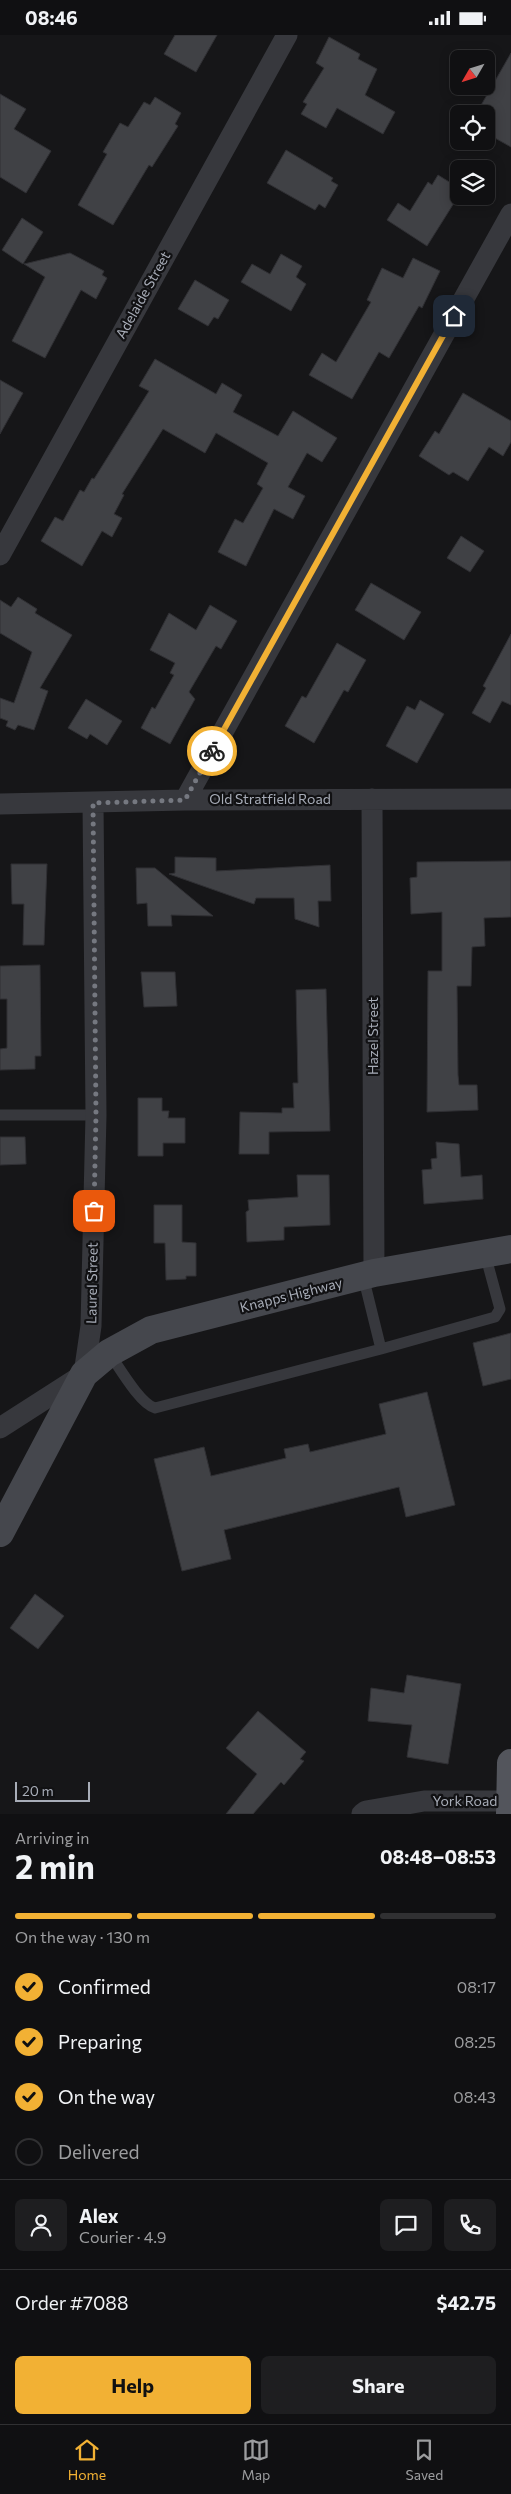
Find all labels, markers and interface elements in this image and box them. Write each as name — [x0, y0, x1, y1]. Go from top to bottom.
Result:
text: 08:46 — [25, 6, 78, 29]
north arrow — [450, 50, 495, 95]
map controls — [450, 50, 495, 205]
button: locate — [450, 105, 495, 150]
button: layers — [450, 160, 495, 205]
street label: Adelaide Street — [112, 248, 174, 341]
pin — [433, 295, 475, 337]
icon: home — [440, 302, 468, 330]
courier — [187, 726, 237, 776]
icon: bike — [198, 737, 226, 765]
street label: Old Stratfield Road — [209, 790, 331, 807]
street label: Hazel Street — [364, 997, 381, 1075]
pin — [73, 1190, 115, 1232]
icon: bag — [80, 1197, 108, 1225]
street label: Laurel Street — [82, 1242, 101, 1324]
street label: Knapps Highway — [238, 1274, 344, 1315]
scale bar — [15, 1779, 90, 1802]
text: 20 m — [22, 1782, 54, 1799]
street label: York Road — [433, 1792, 497, 1809]
text: Arriving in — [15, 1828, 89, 1847]
text: 08:48–08:53 — [380, 1845, 496, 1868]
text: 2 min — [15, 1846, 95, 1886]
text: On the way · 130 m — [15, 1927, 150, 1946]
icon: check — [15, 1973, 43, 2001]
text: Confirmed — [58, 1975, 151, 1998]
text: 08:17 — [457, 1977, 496, 1996]
icon: check — [15, 2028, 43, 2056]
text: Preparing — [58, 2030, 142, 2053]
text: 08:25 — [454, 2032, 496, 2051]
icon: check — [15, 2083, 43, 2111]
text: On the way — [58, 2085, 155, 2108]
text: 08:43 — [453, 2087, 496, 2106]
text: Delivered — [58, 2140, 139, 2163]
button: person — [15, 2199, 67, 2251]
button: chat — [380, 2199, 432, 2251]
button: phone — [444, 2199, 496, 2251]
text: Alex — [79, 2204, 119, 2227]
text: Courier · 4.9 — [79, 2227, 166, 2246]
text: Order #7088 — [15, 2291, 128, 2314]
text: $42.75 — [437, 2291, 496, 2314]
button: Help — [15, 2356, 251, 2414]
button: Share — [261, 2356, 496, 2414]
tab: Home — [68, 2436, 106, 2483]
tab: Map — [241, 2436, 270, 2483]
tab: Saved — [406, 2436, 443, 2483]

